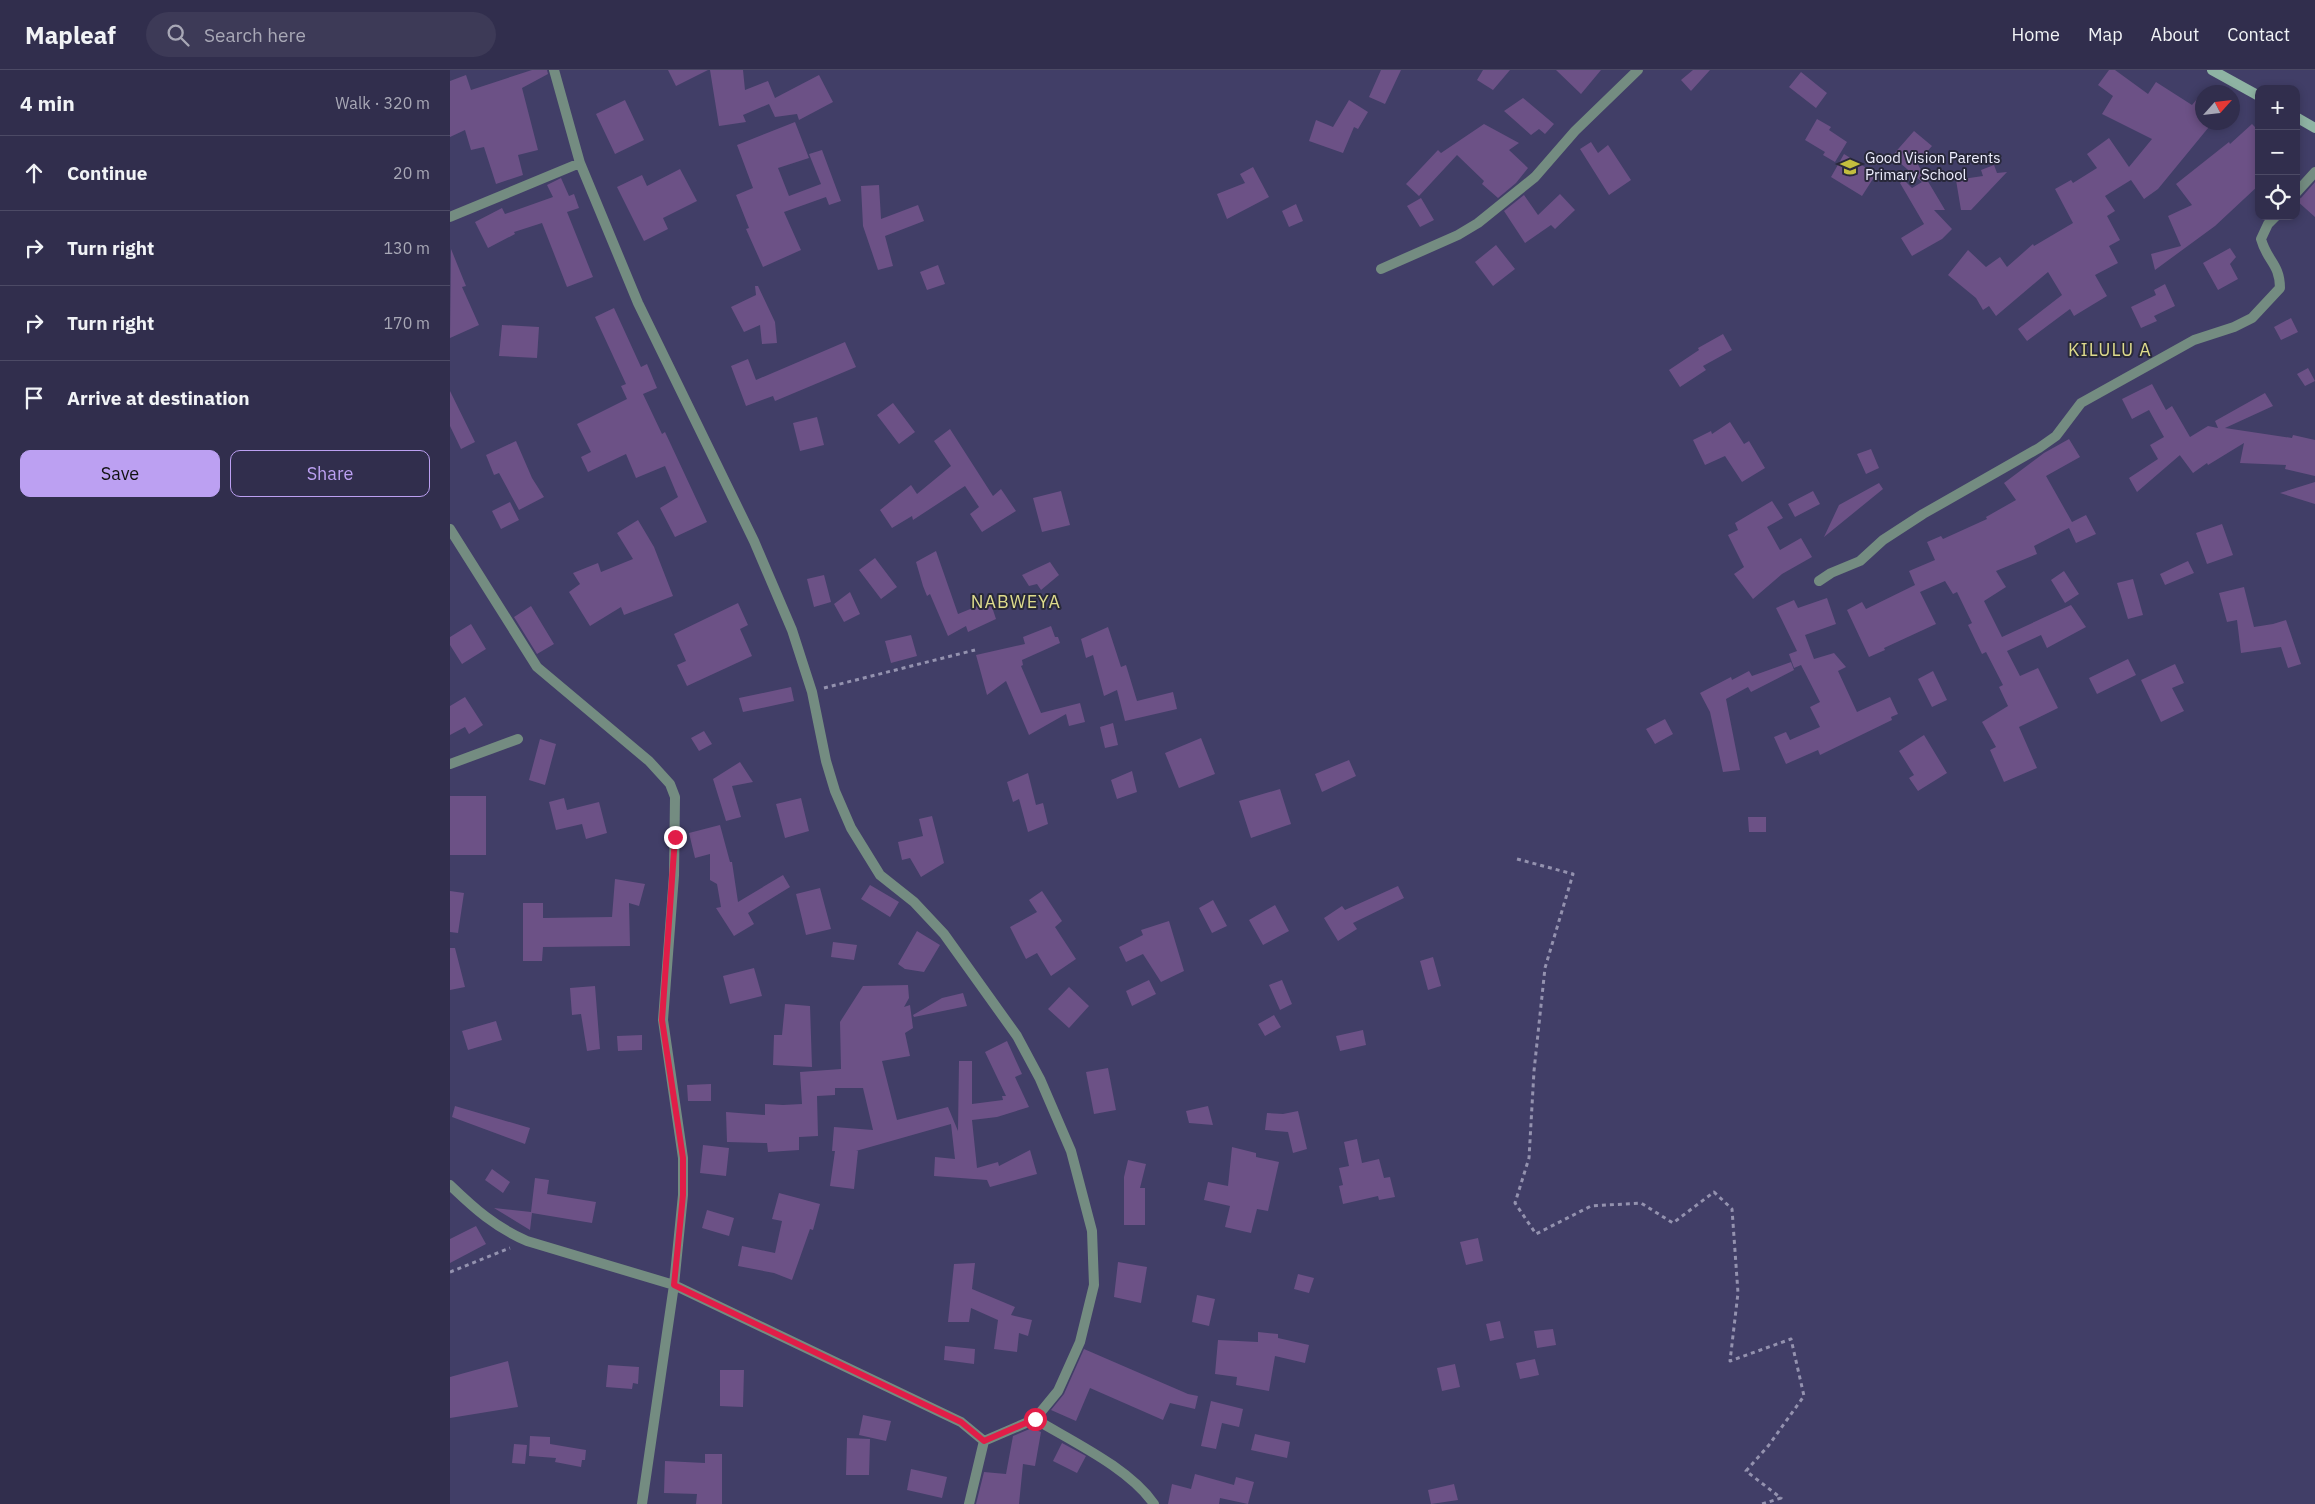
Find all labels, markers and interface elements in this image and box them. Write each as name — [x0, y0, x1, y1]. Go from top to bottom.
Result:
search box — [146, 12, 496, 57]
text: Mapleaf — [25, 19, 116, 51]
icon: search — [164, 21, 192, 49]
text: Search here — [204, 23, 306, 47]
text: Home — [2012, 23, 2060, 46]
text: Map — [2088, 23, 2123, 46]
text: About — [2151, 23, 2199, 46]
text: Contact — [2227, 23, 2290, 46]
north arrow — [2195, 85, 2240, 130]
map controls — [2255, 85, 2300, 220]
button: + — [2255, 85, 2300, 130]
text: 4 min — [20, 89, 75, 117]
text: Walk · 320 m — [335, 93, 430, 113]
button: − — [2255, 130, 2300, 175]
place label: Good Vision Parents Primary School — [1865, 148, 2001, 184]
school or university icon: Good Vision Parents Primary School — [1839, 156, 1861, 178]
icon: ahead — [20, 159, 48, 187]
text: Continue — [67, 161, 147, 185]
text: 20 m — [393, 163, 430, 183]
button: locate — [2255, 175, 2300, 220]
icon: right — [20, 234, 48, 262]
text: Turn right — [67, 236, 154, 260]
text: 130 m — [383, 238, 430, 258]
icon: right — [20, 309, 48, 337]
text: Turn right — [67, 311, 154, 335]
text: 170 m — [383, 313, 430, 333]
district label: KILULU A — [2068, 338, 2152, 361]
icon: arrive — [20, 384, 48, 412]
text: Arrive at destination — [67, 386, 250, 410]
button: Save — [20, 450, 220, 497]
button: Share — [230, 450, 430, 497]
district label: NABWEYA — [971, 590, 1061, 613]
route end — [664, 826, 687, 849]
route start — [1024, 1408, 1047, 1431]

